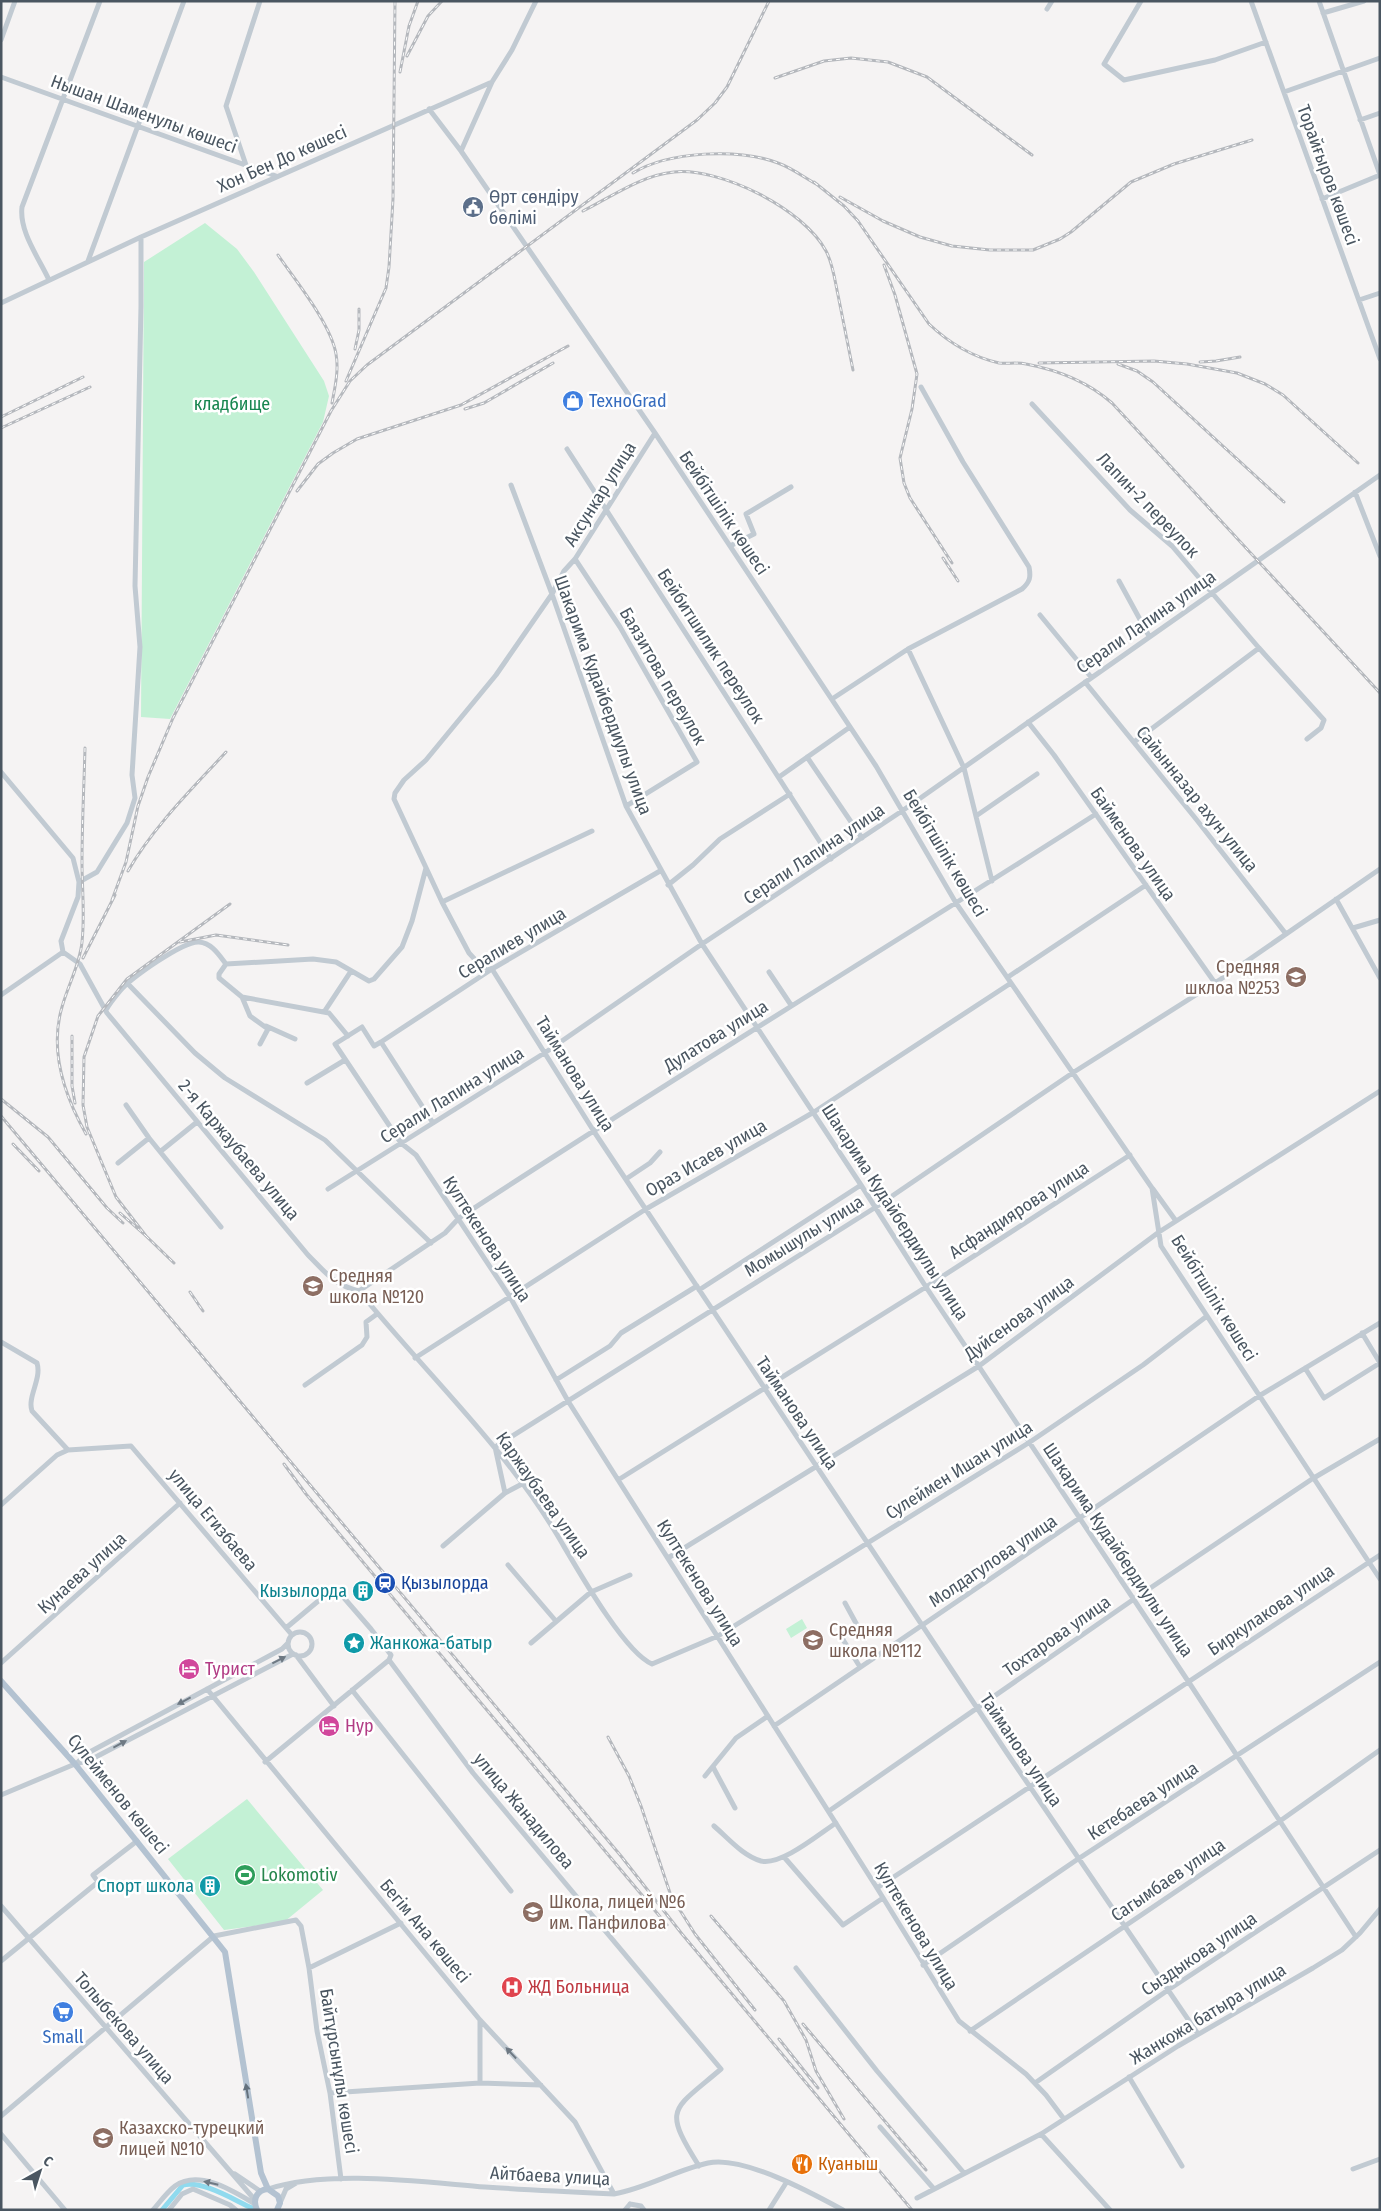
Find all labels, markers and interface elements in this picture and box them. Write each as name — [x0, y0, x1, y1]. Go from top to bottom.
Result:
street label: Нышан Шаменулы көшесі — [48, 70, 240, 158]
street label: Торайғыров көшесі — [1292, 102, 1364, 248]
street label: Хон Бен До көшесі — [214, 121, 350, 197]
place label: Өрт сөндіру бөлімі — [489, 186, 579, 229]
public building icon: Өрт сөндіру бөлімі — [461, 195, 485, 219]
shop icon: ТехноGrad — [561, 389, 585, 413]
place label: ТехноGrad — [589, 390, 667, 412]
park label: кладбище — [194, 393, 270, 415]
street label: Аксункар улица — [559, 438, 641, 550]
street label: Бейбітшілік көшесі — [674, 447, 774, 579]
street label: Лапин-2 переулок — [1092, 448, 1204, 563]
street label: Бейбитшилик переулок — [653, 564, 770, 728]
street label: Серали Лапина улица — [1072, 565, 1220, 678]
street label: Шакарима Кудайбердиулы улица — [549, 572, 657, 818]
street label: Баязитова переулок — [615, 603, 712, 749]
street label: Сайынназар ахун улица — [1131, 722, 1263, 877]
street label: Байменова улица — [1086, 783, 1180, 905]
street label: Бейбітшілік көшесі — [898, 785, 992, 921]
street label: Серали Лапина улица — [739, 799, 889, 909]
street label: Сералиев улица — [454, 902, 570, 984]
place label: Средняя шклоа №253 — [1185, 956, 1280, 999]
school or university icon: Средняя шклоа №253 — [1284, 965, 1308, 989]
street label: Дулатова улица — [659, 995, 772, 1077]
street label: Тайманова улица — [531, 1012, 619, 1136]
street label: Серали Лапина улица — [376, 1042, 528, 1148]
street label: 2-я Каржаубаева улица — [174, 1075, 304, 1225]
street label: Шакарима Кудайбердиулы улица — [817, 1100, 973, 1324]
street label: Ораз Исаев улица — [641, 1114, 771, 1202]
street label: Асфандиярова улица — [945, 1157, 1093, 1263]
street label: Култекенова улица — [438, 1172, 536, 1306]
street label: Момышулы улица — [740, 1190, 868, 1281]
street label: Бейбітшілік көшесі — [1166, 1231, 1262, 1365]
place label: Средняя школа №120 — [329, 1265, 424, 1308]
street label: Дуйсенова улица — [959, 1271, 1078, 1366]
school or university icon: Средняя школа №120 — [301, 1274, 325, 1298]
street label: Тайманова улица — [751, 1352, 843, 1474]
street label: Сулеймен Ишан улица — [881, 1416, 1037, 1524]
street label: Каржаубаева улица — [491, 1427, 595, 1563]
street label: Шакарима Кудайбердиулы улица — [1038, 1439, 1198, 1661]
street label: улица Егизбаева — [164, 1464, 262, 1576]
street label: Молдагулова улица — [925, 1510, 1061, 1612]
street label: Култекенова улица — [652, 1515, 748, 1651]
street label: Кунаева улица — [33, 1527, 131, 1619]
street label: Биркулакова улица — [1204, 1559, 1339, 1660]
station icon: Қызылорда — [373, 1571, 397, 1595]
place label: Қызылорда — [401, 1572, 489, 1594]
building icon: Кызылорда — [351, 1579, 375, 1603]
place label: Кызылорда — [259, 1580, 347, 1602]
street label: Тохтарова улица — [999, 1591, 1115, 1681]
place label: Средняя школа №112 — [829, 1619, 922, 1662]
school or university icon: Средняя школа №112 — [801, 1628, 825, 1652]
place icon: Жанкожа-батыр — [342, 1631, 366, 1655]
place label: Жанкожа-батыр — [370, 1632, 492, 1654]
one-way arrow — [271, 1656, 286, 1664]
hotel icon: Турист — [177, 1657, 201, 1681]
place label: Турист — [205, 1658, 256, 1680]
street label: Тайманова улица — [975, 1689, 1067, 1811]
one-way arrow — [177, 1697, 192, 1705]
hotel icon: Нур — [317, 1714, 341, 1738]
place label: Нур — [345, 1715, 374, 1737]
street label: Сүлейменов көшесі — [63, 1730, 173, 1858]
one-way arrow — [113, 1740, 126, 1749]
street label: улица Жанадилова — [469, 1748, 579, 1874]
street label: Кетебаева улица — [1084, 1757, 1203, 1845]
street label: Сагымбаев улица — [1107, 1834, 1229, 1926]
street label: Култекенова улица — [869, 1858, 963, 1994]
sports icon: Lokomotiv — [233, 1863, 257, 1887]
place label: Lokomotiv — [261, 1864, 337, 1886]
building icon: Спорт школа — [198, 1874, 222, 1898]
place label: Спорт школа — [97, 1875, 194, 1897]
street label: Бегім Ана көшесі — [375, 1875, 475, 1987]
place label: Школа, лицей №6 им. Панфилова — [549, 1891, 686, 1934]
school or university icon: Школа, лицей №6 им. Панфилова — [521, 1900, 545, 1924]
street label: Сыздыкова улица — [1137, 1907, 1261, 2001]
street label: Жанкожа батыра улица — [1126, 1959, 1290, 2069]
street label: Толыбекова улица — [69, 1968, 179, 2088]
hospital icon: ЖД Больница — [500, 1975, 524, 1999]
place label: ЖД Больница — [528, 1976, 630, 1998]
street label: Байтұрсынұлы көшесі — [315, 1987, 363, 2155]
supermarket icon: Small — [51, 2000, 75, 2024]
place label: Small — [43, 2026, 84, 2048]
one-way arrow — [505, 2047, 517, 2059]
one-way arrow — [243, 2082, 251, 2098]
place label: Казахско-турецкий лицей №10 — [119, 2117, 265, 2160]
school or university icon: Казахско-турецкий лицей №10 — [91, 2126, 115, 2150]
north arrow — [15, 2146, 65, 2196]
text: С — [40, 2152, 57, 2171]
restaurant icon: Куаныш — [790, 2152, 814, 2176]
place label: Куаныш — [818, 2153, 878, 2175]
street label: Айтбаева улица — [489, 2162, 611, 2190]
one-way arrow — [204, 2179, 219, 2187]

